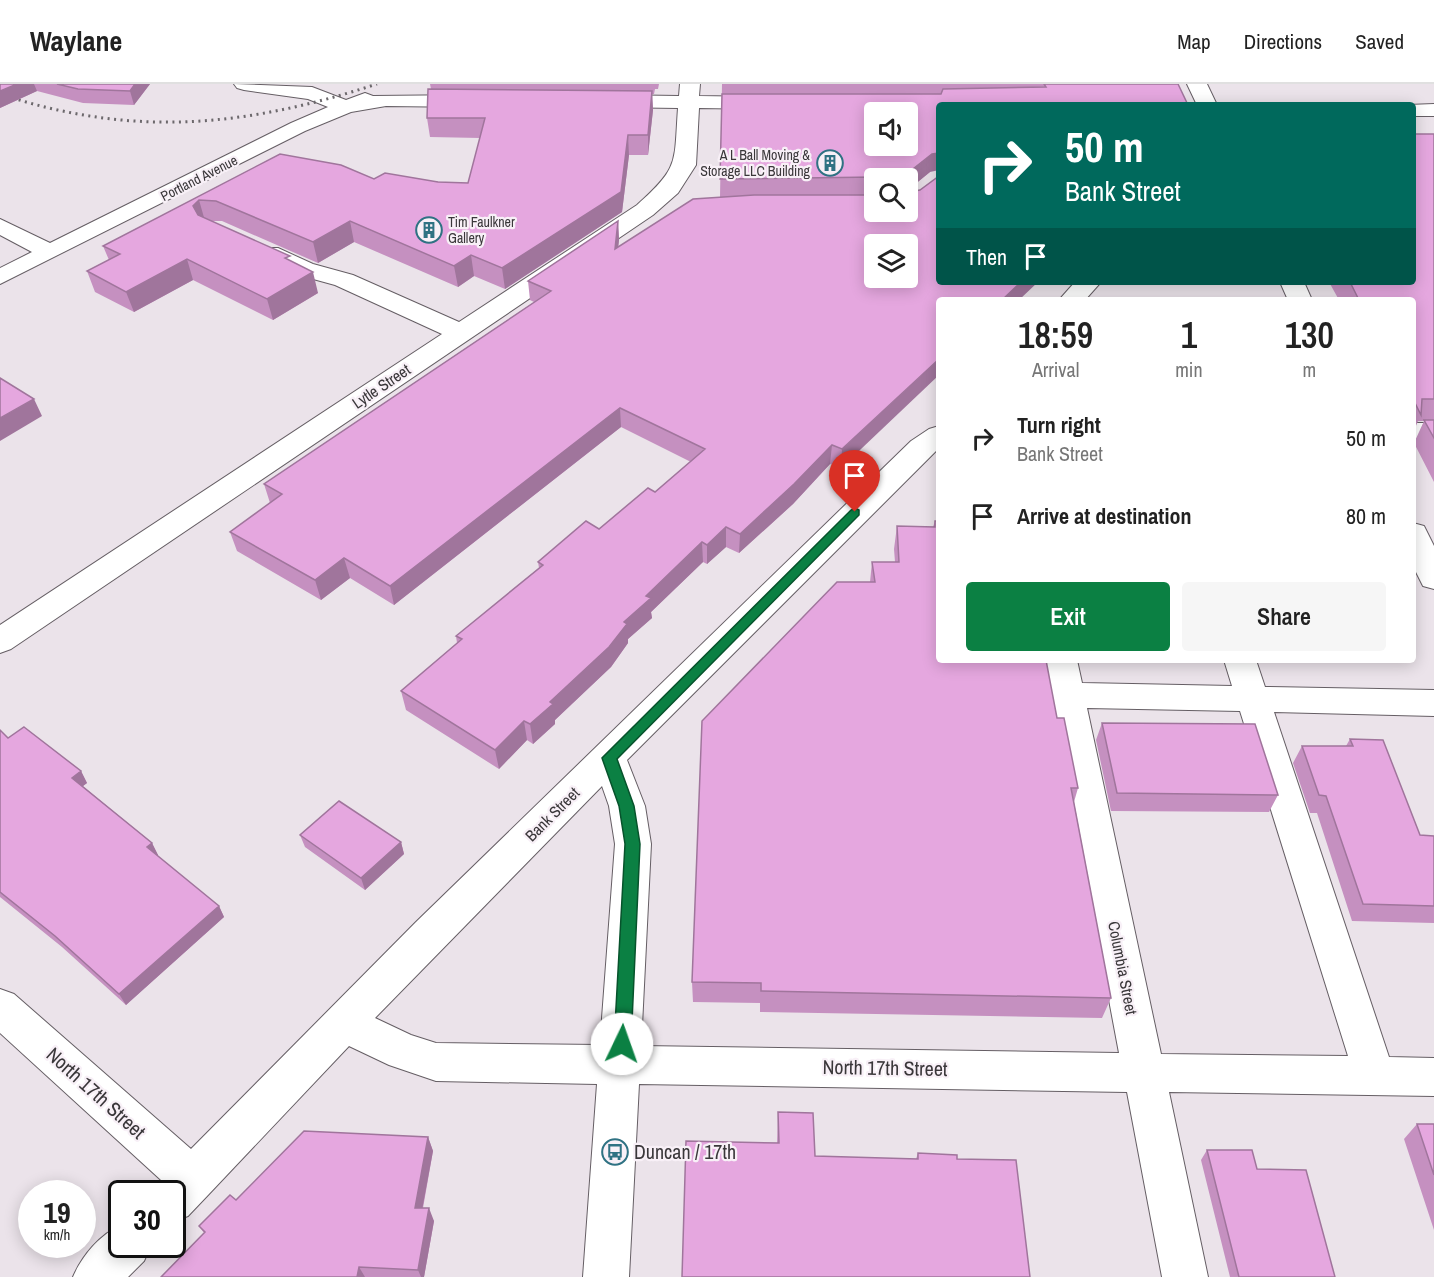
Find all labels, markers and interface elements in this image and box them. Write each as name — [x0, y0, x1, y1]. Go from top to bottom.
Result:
text: Waylane — [30, 22, 122, 60]
text: Map — [1177, 27, 1211, 56]
text: Directions — [1244, 27, 1322, 56]
text: Saved — [1355, 27, 1404, 56]
map controls — [864, 102, 918, 288]
button: sound — [864, 102, 918, 156]
text: 50 m — [1065, 119, 1144, 175]
icon: right — [966, 126, 1044, 204]
place label: A L Ball Moving & Storage LLC Building — [700, 146, 811, 180]
building icon: A L Ball Moving & Storage LLC Building — [815, 148, 845, 178]
street label: Portland Avenue — [157, 151, 241, 205]
button: search — [864, 168, 918, 222]
text: Bank Street — [1065, 173, 1181, 209]
place label: Tim Faulkner Gallery — [448, 213, 515, 247]
building icon: Tim Faulkner Gallery — [414, 215, 444, 245]
button: layers — [864, 234, 918, 288]
icon: arrive — [1019, 240, 1052, 273]
text: Then — [966, 242, 1007, 272]
text: 18:59 — [1018, 311, 1093, 359]
text: 1 — [1181, 311, 1197, 359]
text: 130 — [1285, 311, 1334, 359]
text: Arrival — [1032, 356, 1079, 383]
text: min — [1175, 356, 1203, 383]
text: m — [1302, 356, 1316, 383]
street label: Lytle Street — [348, 358, 415, 414]
text: Turn right — [1017, 410, 1101, 440]
icon: right — [966, 422, 999, 455]
text: 50 m — [1346, 423, 1386, 453]
text: Bank Street — [1017, 440, 1103, 467]
pin — [829, 450, 880, 512]
icon: arrive — [838, 459, 871, 492]
icon: arrive — [966, 500, 999, 533]
text: Arrive at destination — [1017, 501, 1191, 531]
text: 80 m — [1346, 501, 1386, 531]
button: Exit — [966, 582, 1170, 651]
button: Share — [1182, 582, 1386, 651]
street label: Bank Street — [520, 782, 584, 846]
street label: Columbia Street — [1103, 919, 1143, 1017]
position arrow — [590, 1012, 654, 1076]
street label: North 17th Street — [41, 1041, 152, 1145]
street label: North 17th Street — [822, 1053, 948, 1082]
bus stop icon: Duncan / 17th — [600, 1137, 630, 1167]
place label: Duncan / 17th — [634, 1138, 736, 1165]
speed limit sign: 30 — [108, 1180, 186, 1258]
text: 19 — [43, 1192, 71, 1232]
text: km/h — [44, 1224, 70, 1245]

